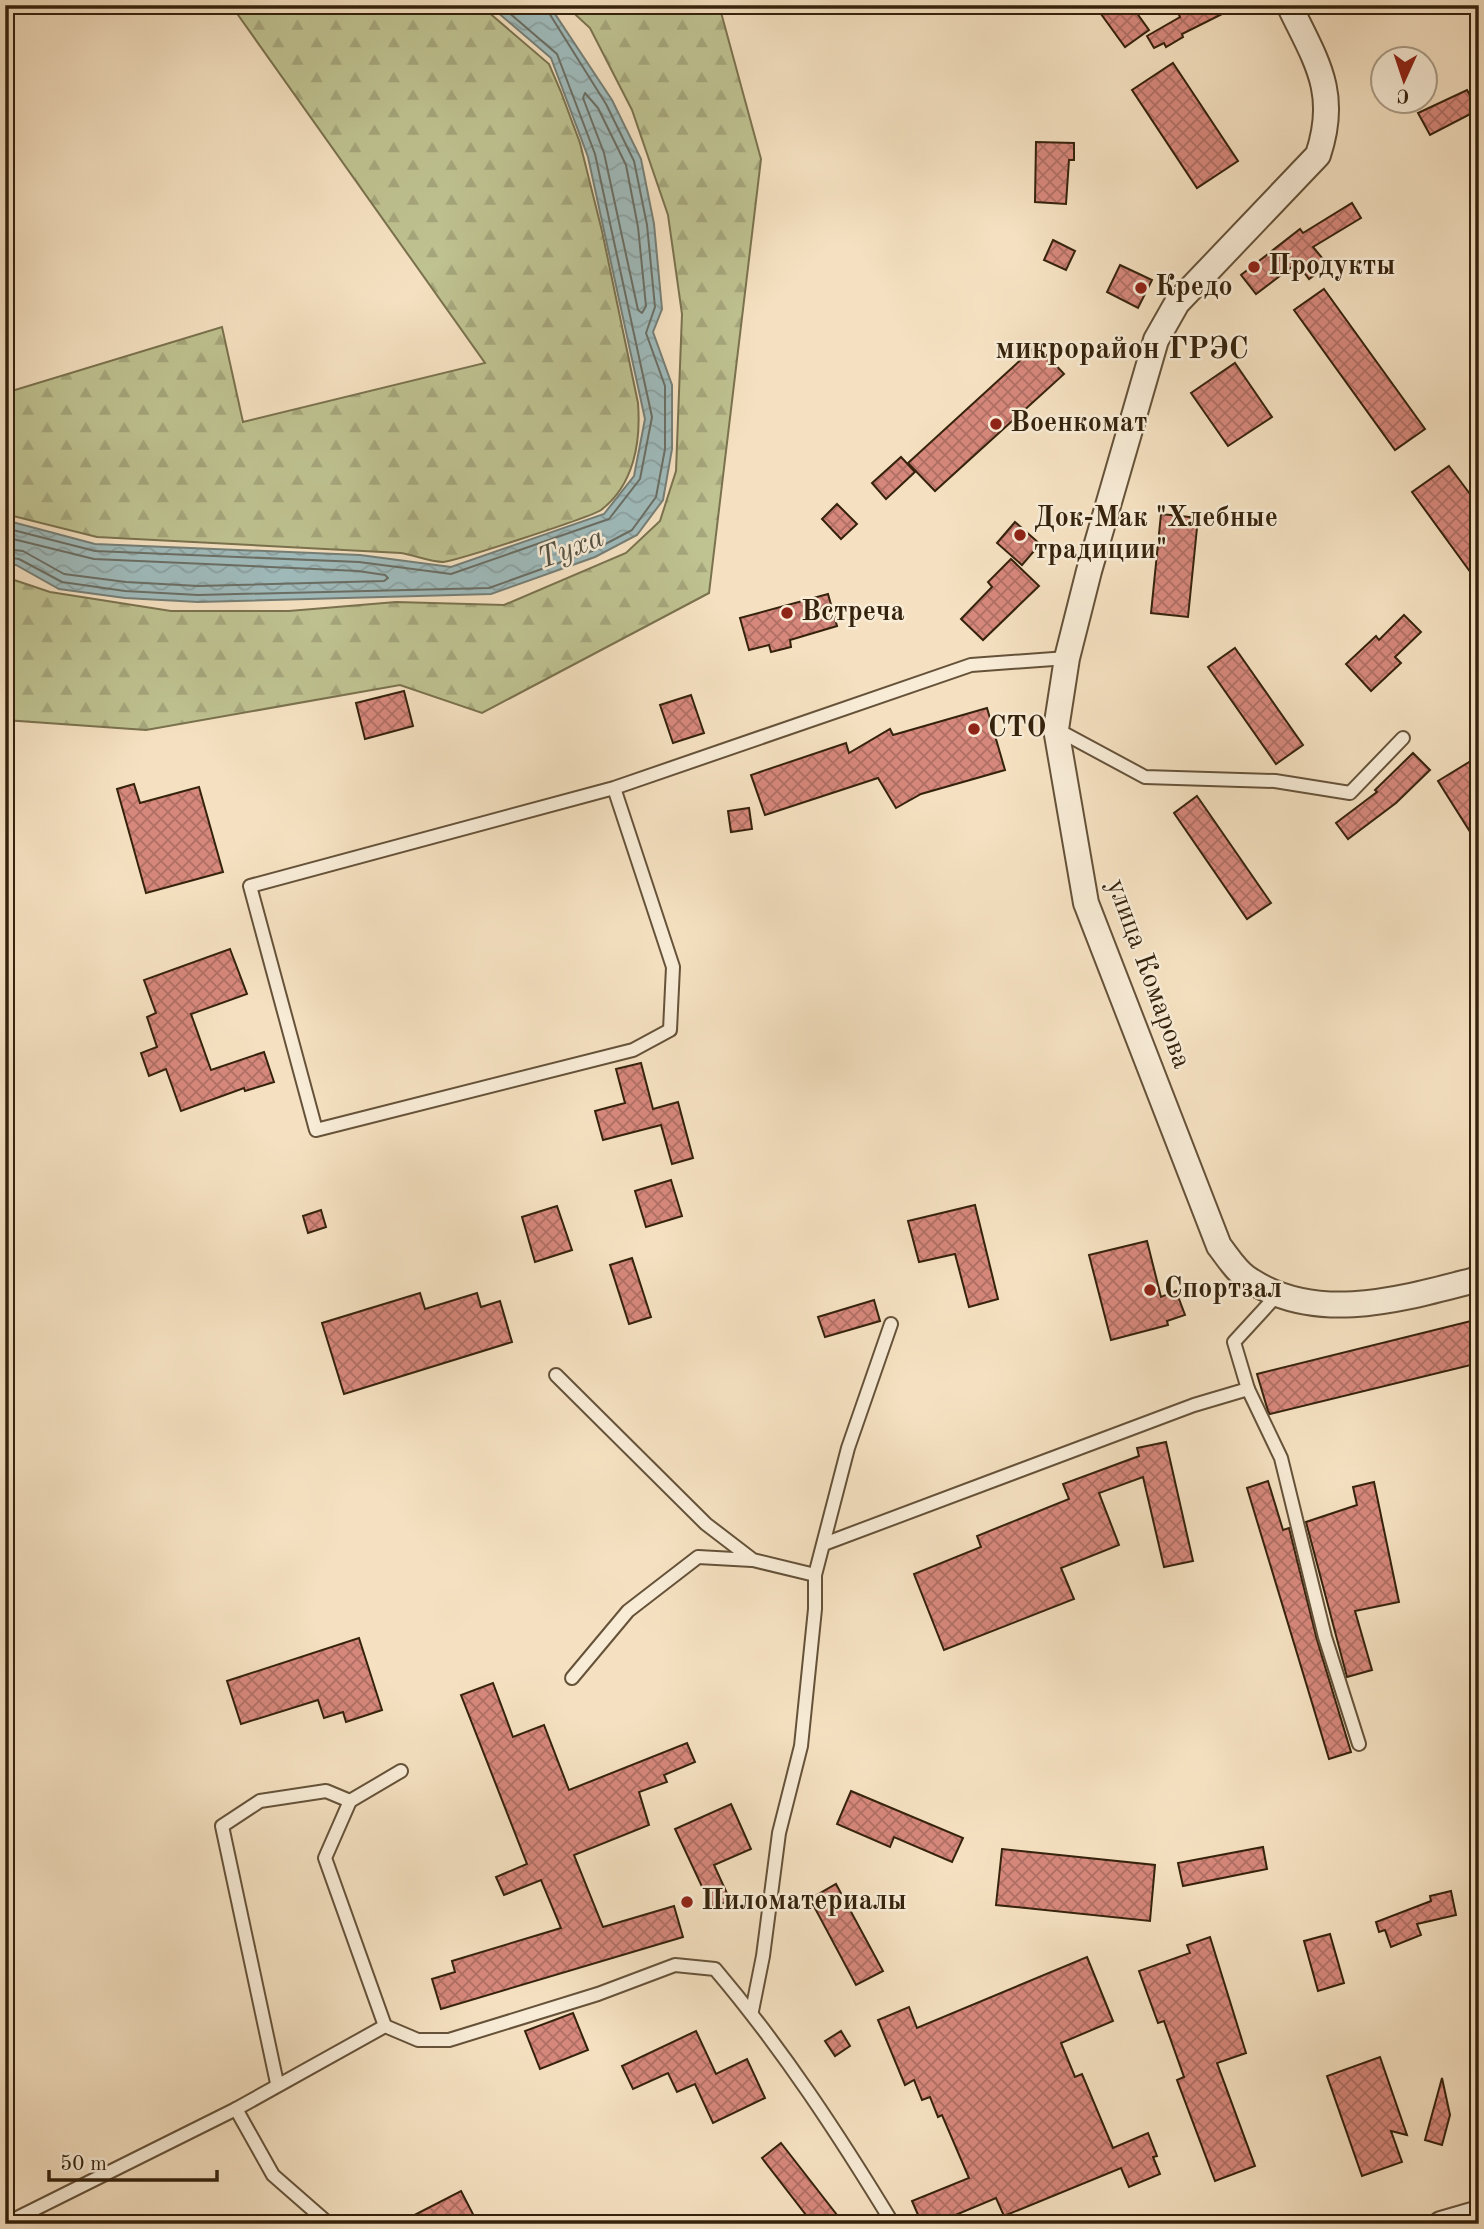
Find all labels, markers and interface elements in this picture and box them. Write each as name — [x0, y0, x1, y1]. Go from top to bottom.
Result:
north arrow — [1368, 46, 1438, 116]
text: С — [1396, 85, 1410, 104]
place label: Продукты — [1268, 253, 1396, 281]
marker: Продукты — [1246, 259, 1262, 275]
place label: Кредо — [1155, 273, 1233, 302]
marker: Кредо — [1133, 280, 1149, 296]
district label: микрорайон ГРЭС — [995, 335, 1249, 365]
place label: Военкомат — [1010, 410, 1148, 438]
marker: Военкомат — [988, 416, 1004, 432]
place label: Док-Мак "Хлебные традиции" — [1034, 505, 1278, 565]
water label: Туха — [533, 523, 609, 575]
marker: Док-Мак "Хлебные традиции" — [1012, 527, 1028, 543]
place label: Встреча — [801, 599, 905, 627]
marker: Встреча — [779, 605, 795, 621]
place label: СТО — [988, 714, 1046, 743]
marker: СТО — [966, 721, 982, 737]
street label: улица Комарова — [1101, 876, 1195, 1073]
place label: Спортзал — [1164, 1275, 1282, 1304]
marker: Спортзал — [1142, 1282, 1158, 1298]
place label: Пиломатериалы — [701, 1888, 907, 1916]
marker: Пиломатериалы — [679, 1894, 695, 1910]
scale bar — [49, 2138, 217, 2182]
text: 50 m — [60, 2154, 107, 2175]

